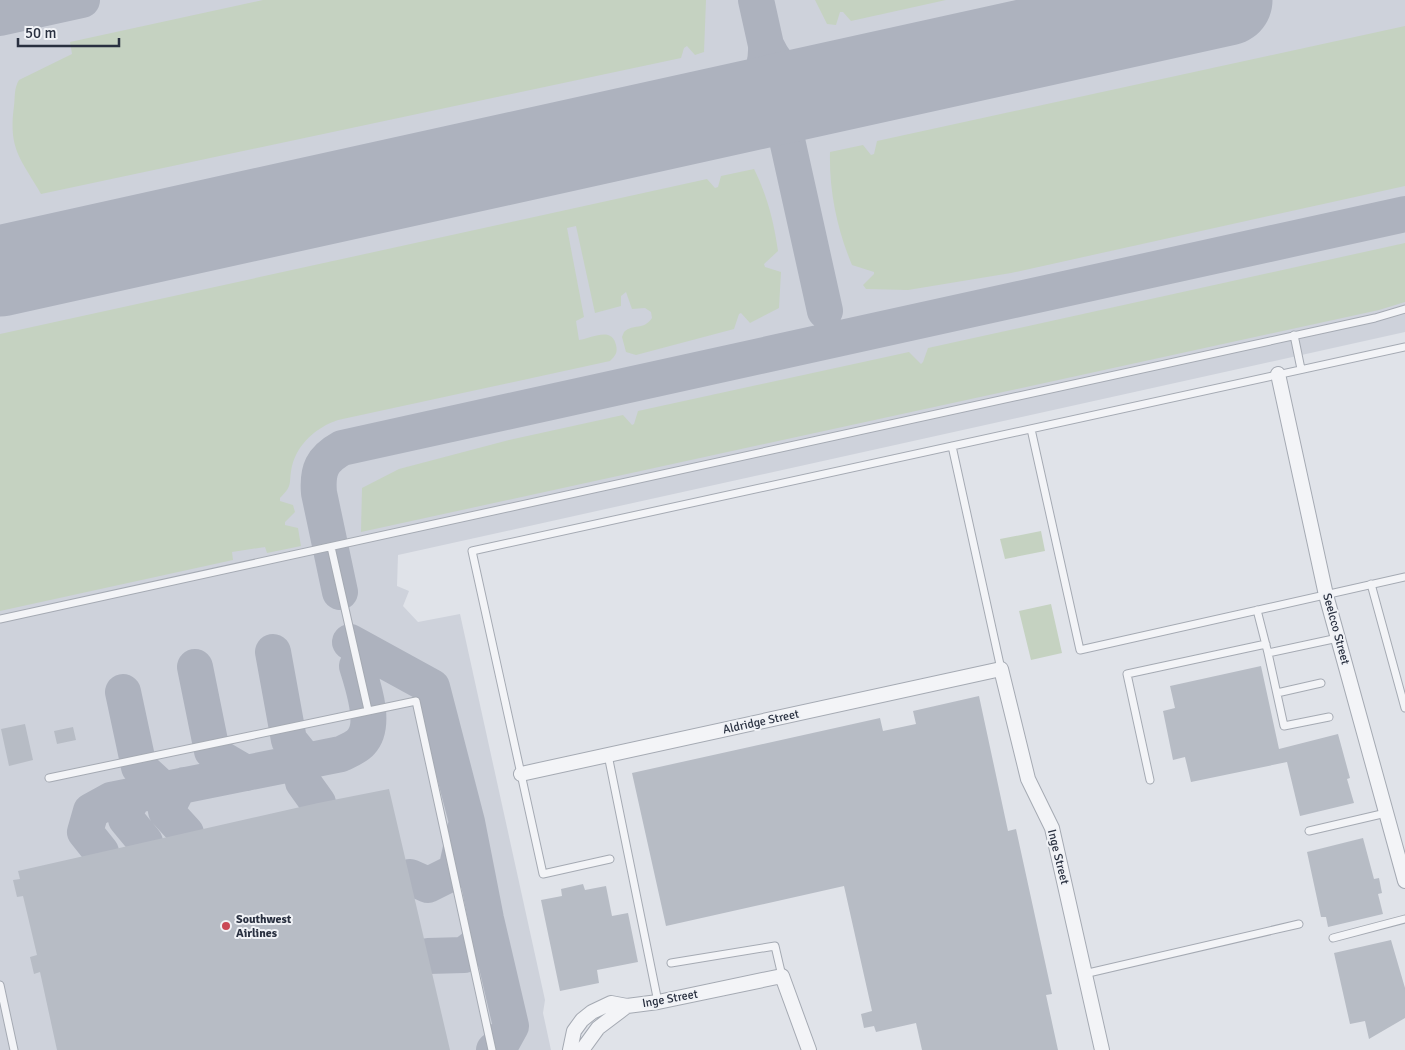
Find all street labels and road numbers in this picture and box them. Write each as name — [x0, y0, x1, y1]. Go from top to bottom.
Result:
street label: Seelcco Street — [1319, 592, 1353, 666]
street label: Aldridge Street — [722, 707, 800, 737]
street label: Inge Street — [1044, 828, 1072, 886]
street label: Inge Street — [641, 987, 699, 1011]

